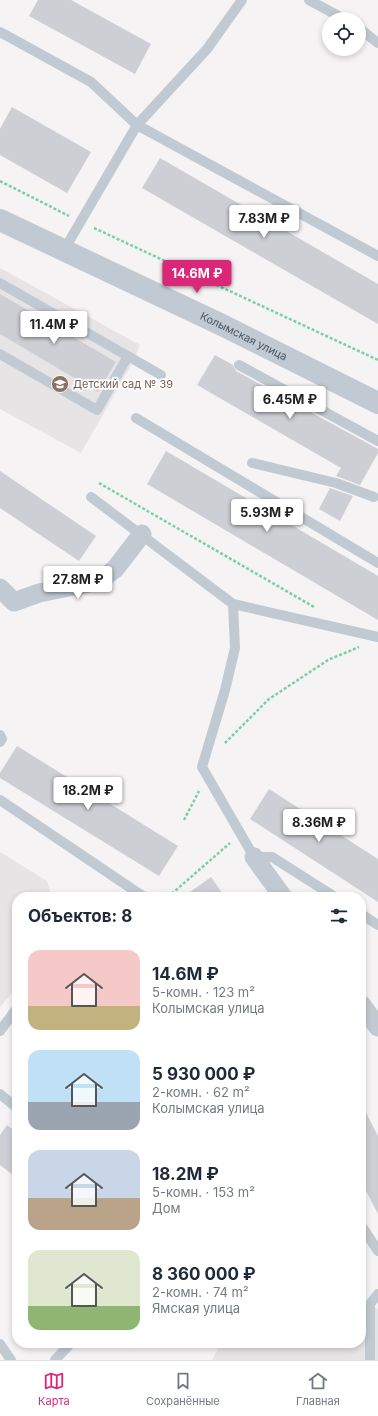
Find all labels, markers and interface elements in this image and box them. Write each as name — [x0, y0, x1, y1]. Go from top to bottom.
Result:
map controls — [322, 12, 366, 56]
button: locate — [322, 12, 366, 56]
pin: 7.83M ₽ — [227, 205, 301, 239]
text: 7.83M ₽ — [238, 210, 290, 226]
pin: 14.6M ₽ — [160, 260, 234, 294]
text: 14.6M ₽ — [171, 265, 223, 281]
street label: Колымская улица — [198, 309, 290, 364]
pin: 11.4M ₽ — [17, 311, 91, 345]
text: 11.4M ₽ — [29, 316, 79, 332]
school or university icon: Детский сад № 39 — [50, 374, 70, 394]
place label: Детский сад № 39 — [73, 377, 173, 391]
pin: 6.45M ₽ — [253, 386, 327, 420]
text: 6.45M ₽ — [263, 391, 317, 407]
pin: 5.93M ₽ — [230, 499, 304, 533]
text: 5.93M ₽ — [240, 504, 294, 520]
pin: 27.8M ₽ — [41, 566, 115, 600]
text: 27.8M ₽ — [52, 571, 104, 587]
pin: 18.2M ₽ — [51, 777, 125, 811]
text: 18.2M ₽ — [62, 782, 114, 798]
pin: 8.36M ₽ — [282, 809, 356, 843]
text: 8.36M ₽ — [292, 814, 346, 830]
icon: filters — [328, 905, 350, 927]
text: Объектов: 8 — [28, 906, 132, 926]
text: 14.6M ₽ — [152, 964, 219, 984]
icon: home — [60, 966, 108, 1014]
text: 5-комн. · 123 m² — [152, 984, 255, 1000]
text: Колымская улица — [152, 1000, 265, 1016]
text: 5 930 000 ₽ — [152, 1064, 255, 1084]
icon: home — [60, 1066, 108, 1114]
text: 2-комн. · 62 m² — [152, 1084, 250, 1100]
text: Колымская улица — [152, 1100, 265, 1116]
text: 18.2M ₽ — [152, 1164, 219, 1184]
icon: home — [60, 1166, 108, 1214]
text: 5-комн. · 153 m² — [152, 1184, 255, 1200]
text: Дом — [152, 1200, 180, 1216]
text: 8 360 000 ₽ — [152, 1264, 256, 1284]
icon: home — [60, 1266, 108, 1314]
text: 2-комн. · 74 m² — [152, 1284, 249, 1300]
text: Ямская улица — [152, 1300, 240, 1316]
tab: Карта — [38, 1370, 70, 1408]
tab: Сохранённые — [146, 1370, 220, 1408]
tab: Главная — [296, 1370, 340, 1408]

